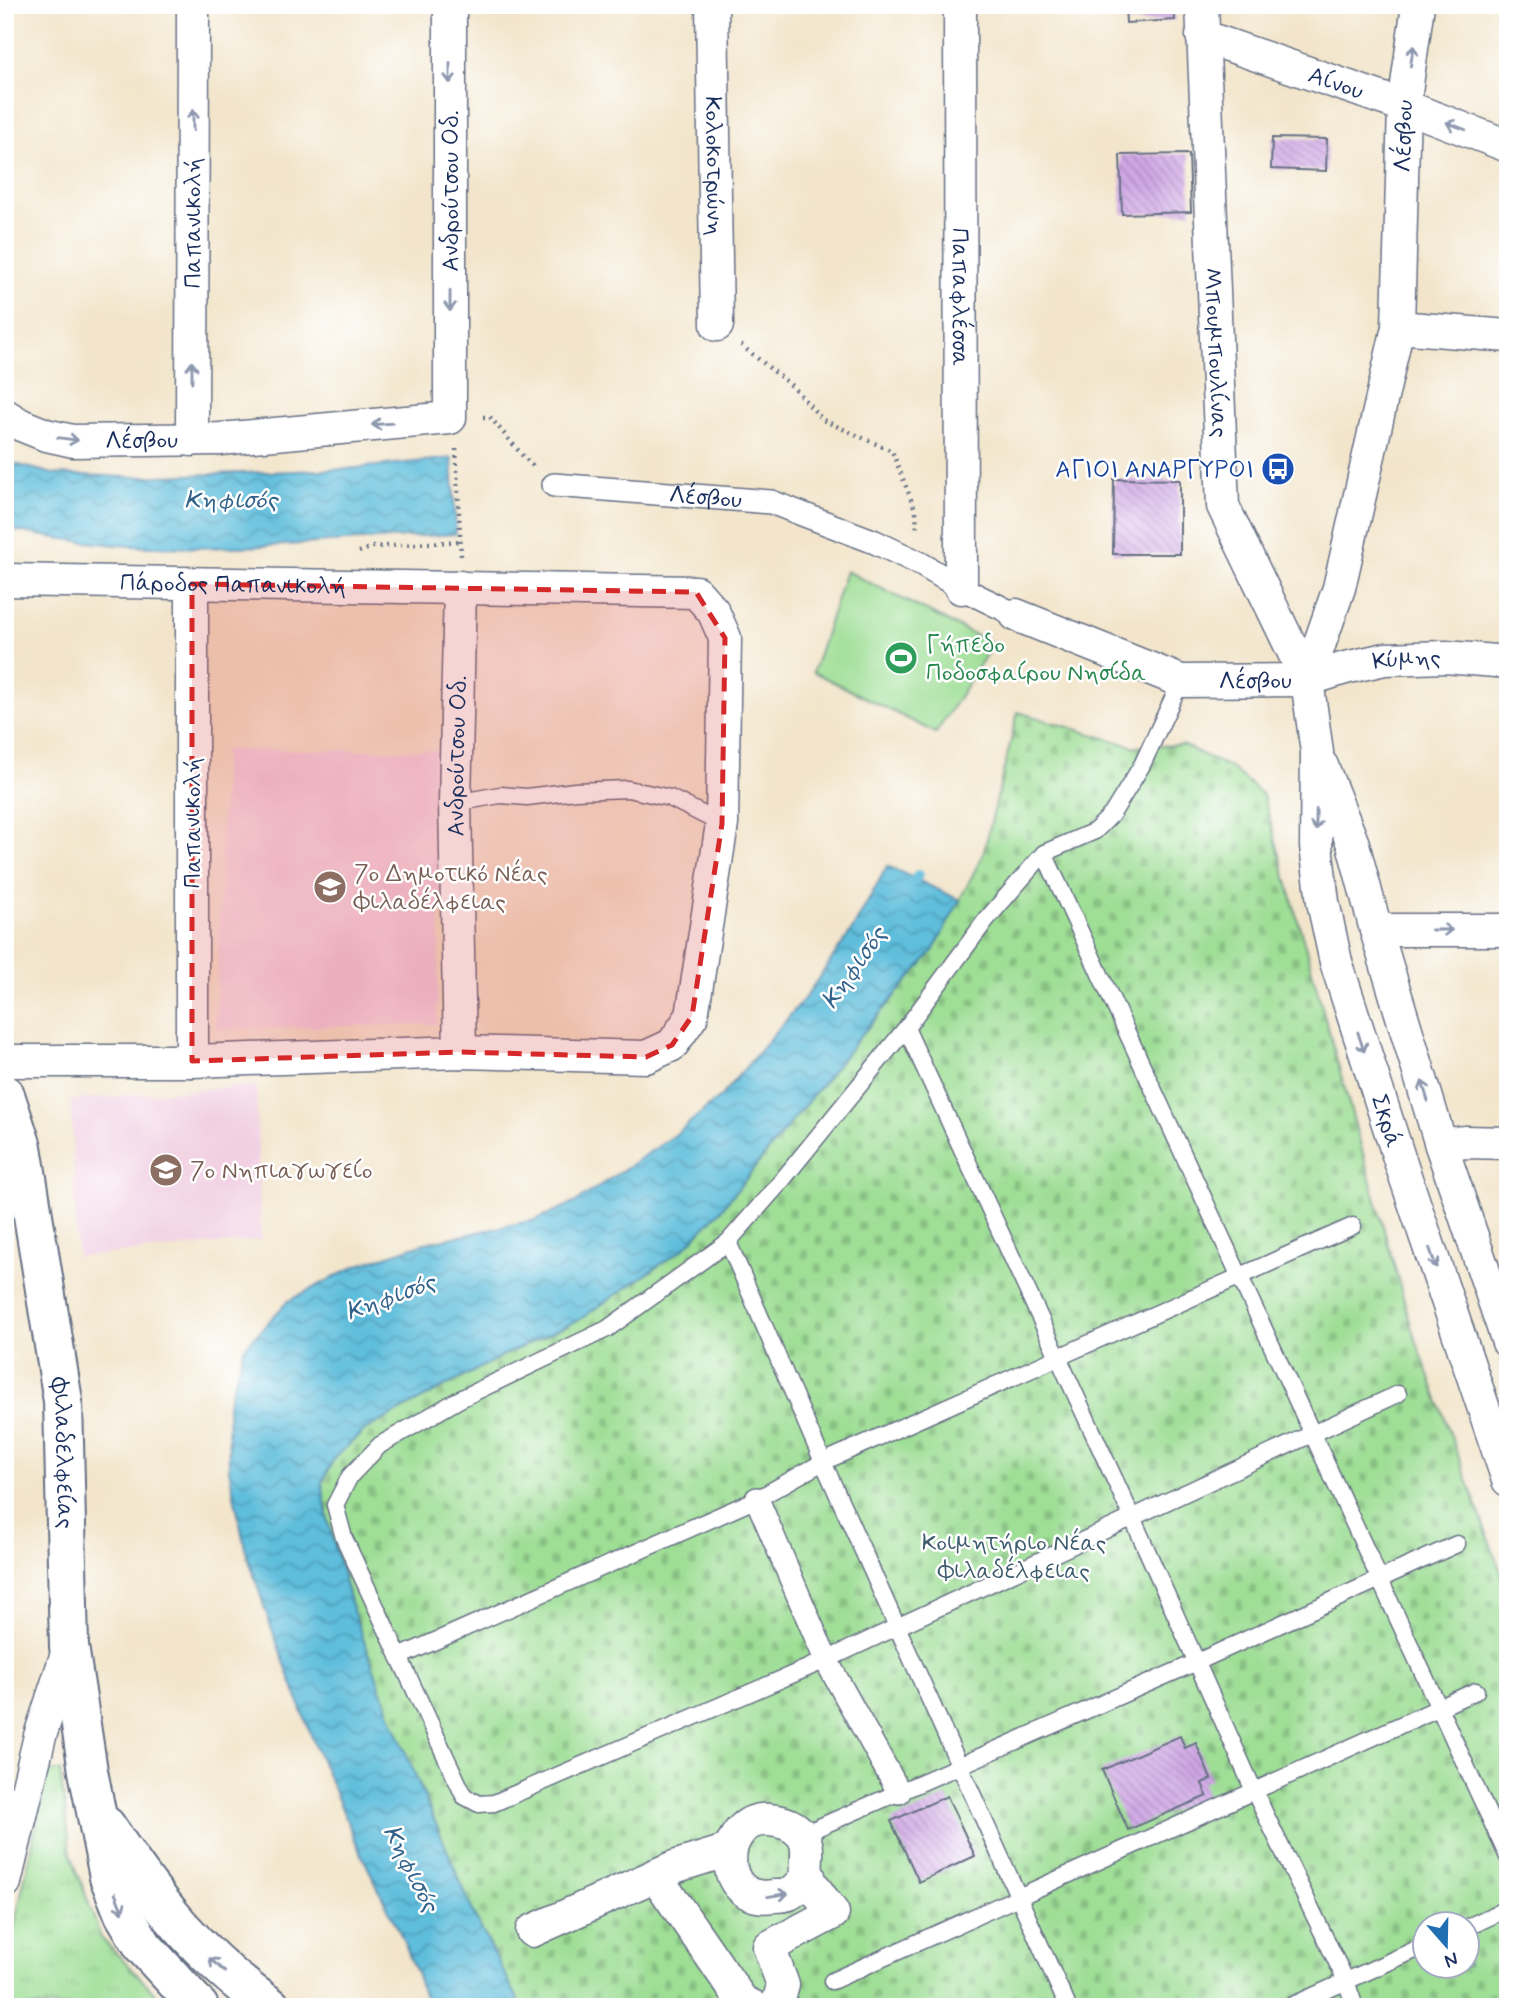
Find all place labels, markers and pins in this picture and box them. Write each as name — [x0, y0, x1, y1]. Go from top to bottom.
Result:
bus stop icon: ΑΓΙΟΙ ΑΝΑΡΓΥΡΟΙ — [1259, 450, 1297, 488]
place label: ΑΓΙΟΙ ΑΝΑΡΓΥΡΟΙ — [1055, 455, 1254, 486]
place label: Γήπεδο Ποδοσφαίρου Νησίδα — [926, 630, 1146, 689]
sports icon: Γήπεδο Ποδοσφαίρου Νησίδα — [882, 639, 920, 677]
place label: 7ο Δημοτικό Νέας Φιλαδέλφειας — [353, 858, 547, 918]
school or university icon: 7ο Δημοτικό Νέας Φιλαδέλφειας — [311, 868, 349, 906]
school or university icon: 7ο Νηπιαγωγείο — [147, 1151, 185, 1189]
place label: 7ο Νηπιαγωγείο — [190, 1156, 373, 1187]

